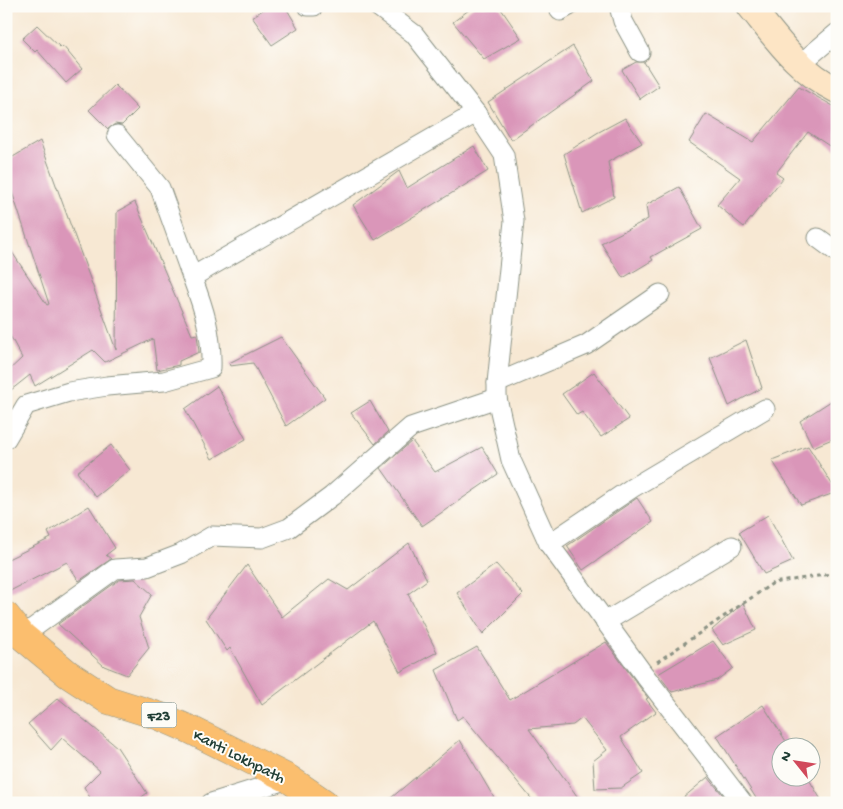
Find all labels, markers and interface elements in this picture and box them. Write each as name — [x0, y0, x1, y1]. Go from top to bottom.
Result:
road number: F23 — [142, 702, 176, 728]
street label: Kanti Lokhpath — [189, 727, 288, 790]
north arrow — [770, 736, 820, 786]
text: N — [777, 749, 797, 765]

